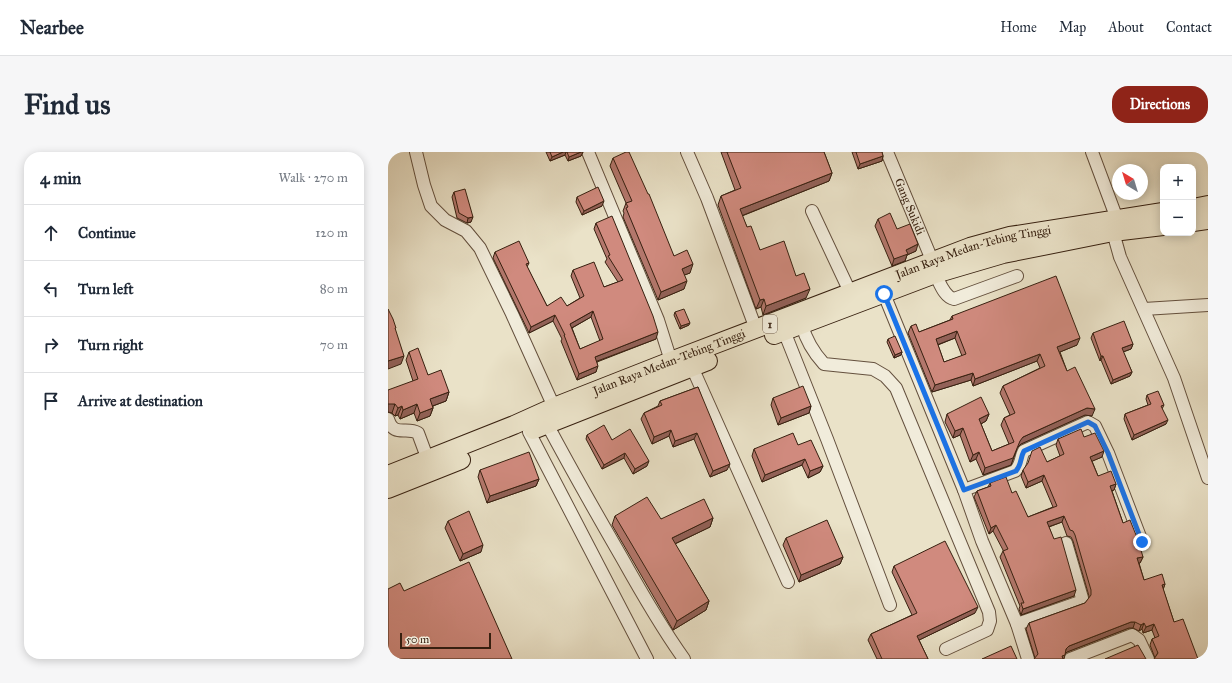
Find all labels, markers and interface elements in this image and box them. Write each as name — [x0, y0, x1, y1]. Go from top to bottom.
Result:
text: Nearbee — [20, 16, 84, 39]
text: Home — [1000, 19, 1037, 36]
text: Map — [1059, 19, 1086, 36]
text: About — [1108, 19, 1144, 36]
text: Contact — [1166, 19, 1212, 36]
button: Directions — [1112, 86, 1208, 123]
text: Find us — [24, 87, 110, 122]
north arrow — [1112, 164, 1148, 200]
map controls — [1160, 164, 1196, 236]
button: + — [1160, 164, 1196, 200]
text: 4 min — [40, 168, 81, 189]
text: Walk · 270 m — [279, 170, 348, 186]
street label: Gang Sukidi — [892, 176, 928, 238]
button: − — [1160, 200, 1196, 236]
icon: ahead — [40, 222, 62, 244]
street label: Jalan Raya Medan-Tebing Tinggi — [892, 223, 1053, 283]
text: Continue — [78, 224, 136, 242]
text: 120 m — [315, 225, 348, 241]
icon: left — [40, 278, 62, 300]
text: Turn left — [78, 280, 134, 298]
text: 80 m — [320, 281, 348, 297]
route start — [875, 285, 893, 303]
road number: 1 — [763, 315, 777, 333]
street label: Jalan Raya Medan-Tebing Tinggi — [589, 326, 748, 400]
icon: right — [40, 334, 62, 356]
text: Turn right — [78, 336, 143, 354]
text: 70 m — [320, 337, 348, 353]
icon: arrive — [40, 390, 62, 412]
text: Arrive at destination — [78, 392, 203, 410]
route end — [1133, 533, 1151, 551]
scale bar — [400, 631, 491, 650]
text: 50 m — [406, 633, 429, 646]

